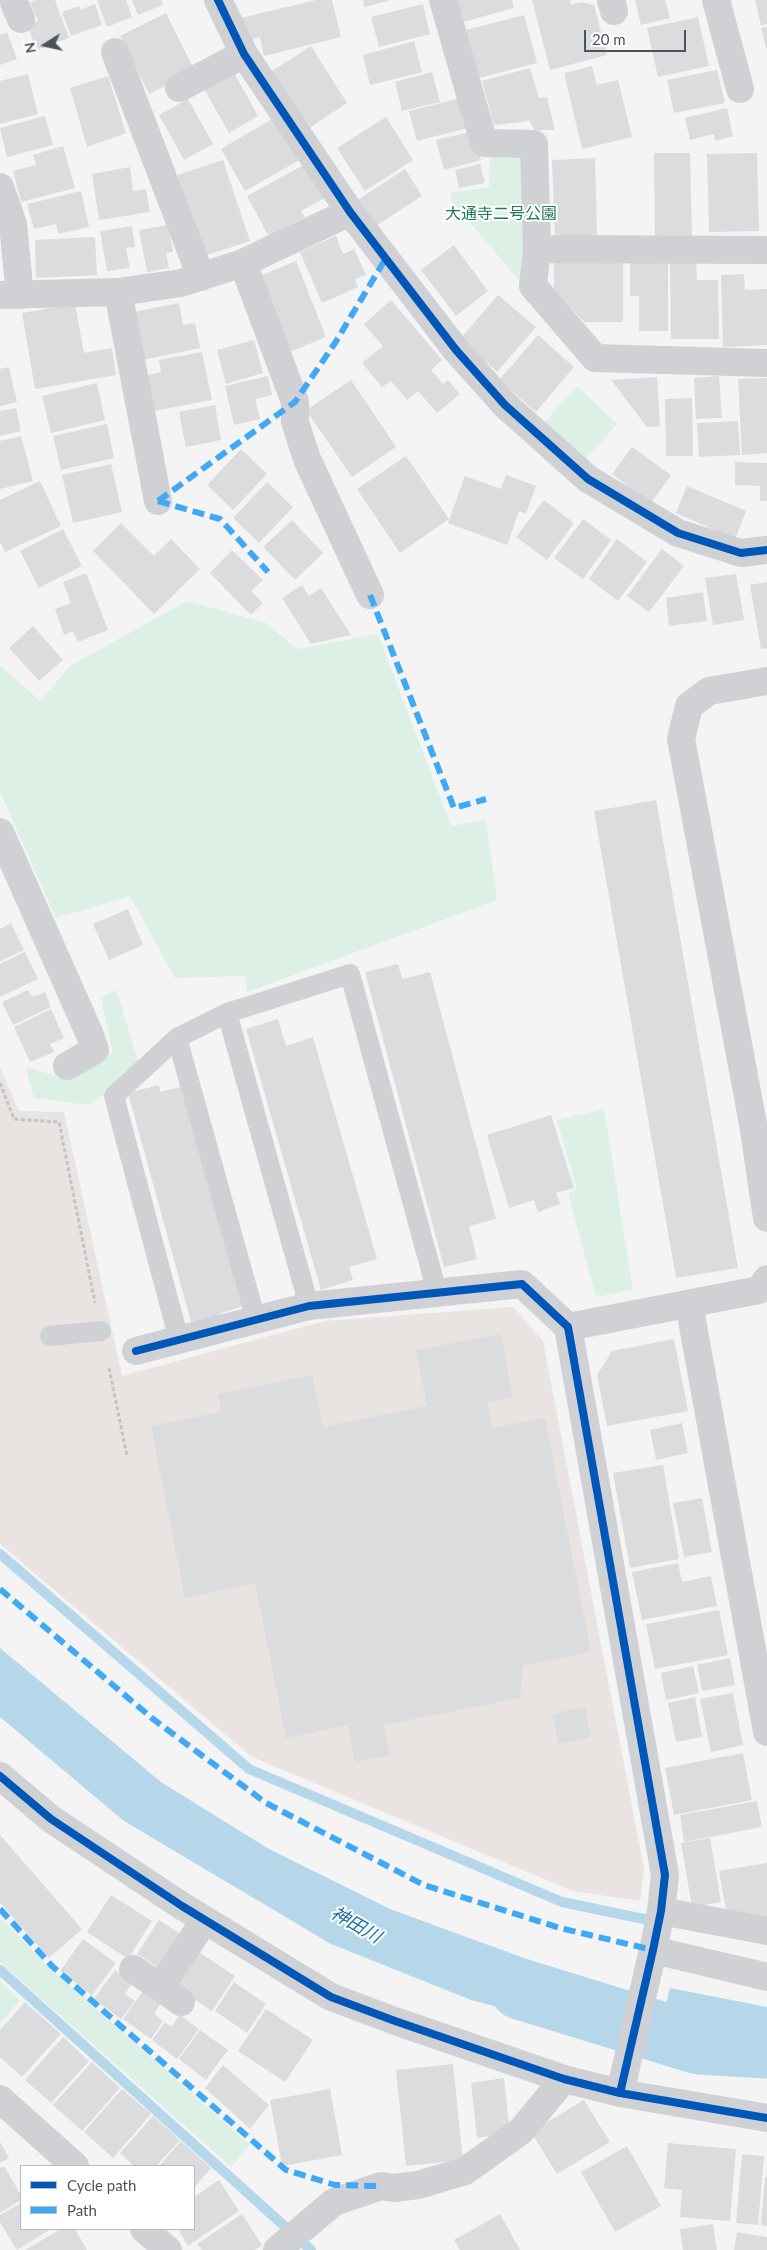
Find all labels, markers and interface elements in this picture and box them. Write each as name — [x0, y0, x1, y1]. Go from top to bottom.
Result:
north arrow — [20, 20, 70, 70]
scale bar — [587, 20, 690, 52]
text: 20 m — [592, 30, 626, 48]
text: N — [20, 41, 39, 54]
park label: 大通寺二号公園 — [445, 204, 557, 224]
water label: 神田川 — [327, 1902, 385, 1948]
legend — [20, 2165, 195, 2230]
text: Cycle path — [67, 2176, 136, 2194]
text: Path — [67, 2201, 97, 2219]

